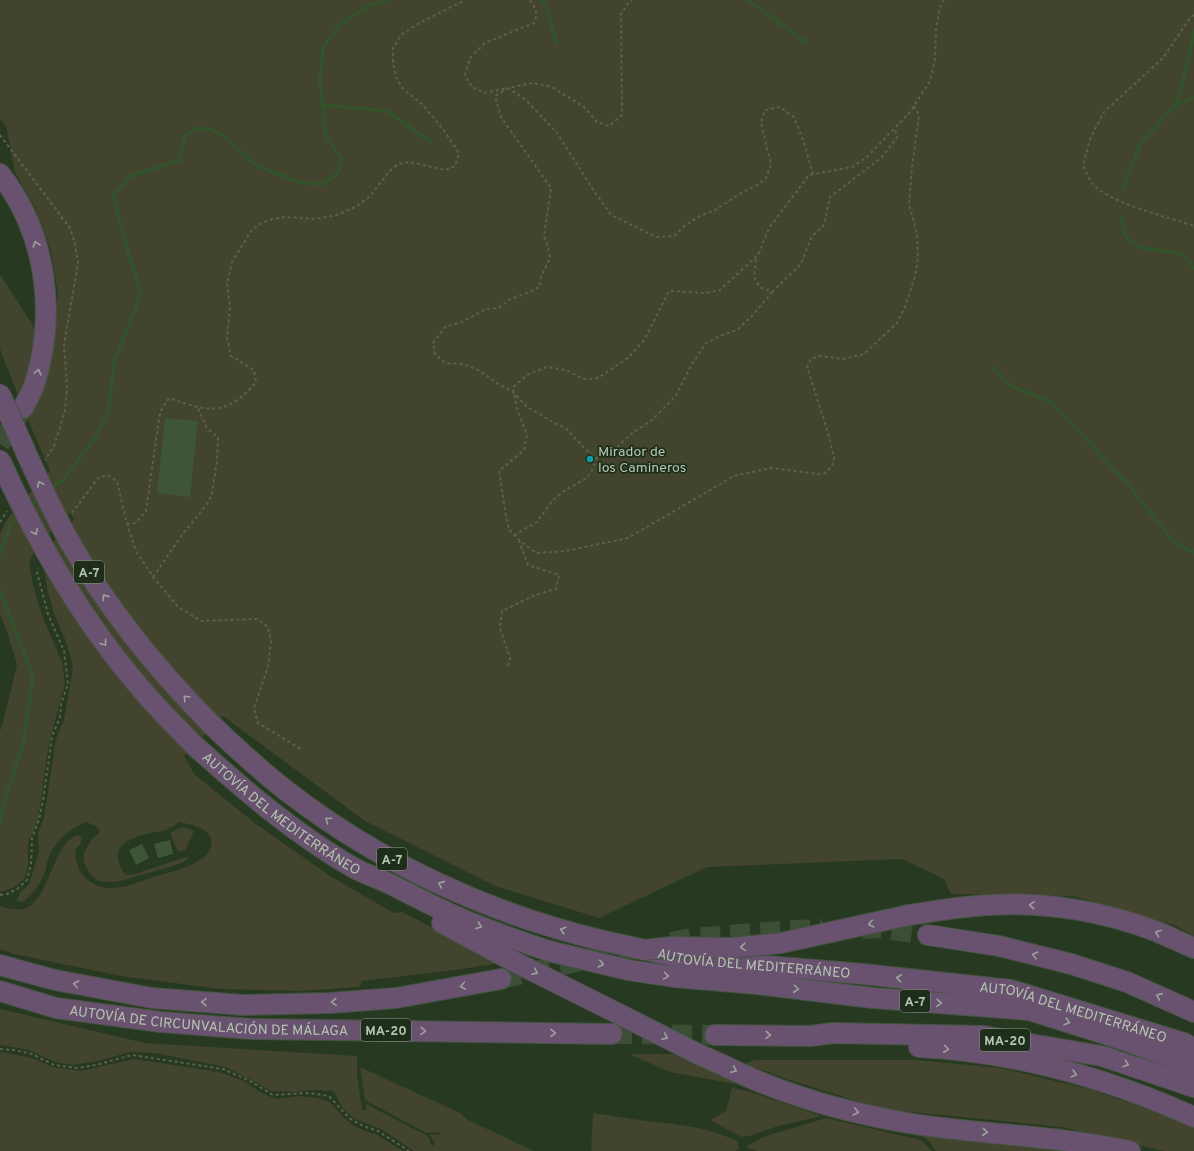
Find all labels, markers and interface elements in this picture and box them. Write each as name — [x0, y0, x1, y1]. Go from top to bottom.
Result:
one-way arrow — [32, 240, 41, 247]
one-way arrow — [33, 368, 41, 375]
place label: Mirador de los Camineros — [598, 444, 686, 477]
marker: Mirador de los Camineros — [585, 454, 595, 464]
one-way arrow — [37, 481, 45, 489]
one-way arrow — [30, 528, 38, 536]
road number: A-7 — [74, 561, 104, 583]
one-way arrow — [103, 594, 110, 601]
one-way arrow — [99, 638, 106, 645]
one-way arrow — [183, 695, 190, 703]
street label: AUTOVÍA DEL MEDITERRÁNEO — [198, 749, 363, 880]
one-way arrow — [325, 817, 332, 825]
road number: A-7 — [377, 848, 407, 870]
one-way arrow — [438, 881, 445, 889]
one-way arrow — [1029, 901, 1035, 910]
one-way arrow — [867, 920, 874, 928]
one-way arrow — [475, 921, 482, 929]
one-way arrow — [559, 926, 566, 935]
one-way arrow — [1155, 929, 1162, 937]
one-way arrow — [740, 942, 746, 951]
street label: AUTOVÍA DEL MEDITERRÁNEO — [655, 946, 851, 983]
one-way arrow — [1032, 951, 1039, 960]
one-way arrow — [598, 960, 604, 968]
one-way arrow — [531, 967, 538, 975]
one-way arrow — [663, 971, 669, 980]
one-way arrow — [896, 973, 902, 982]
one-way arrow — [73, 980, 79, 989]
street label: AUTOVÍA DEL MEDITERRÁNEO — [978, 980, 1168, 1047]
one-way arrow — [460, 981, 466, 990]
one-way arrow — [793, 984, 799, 993]
road number: A-7 — [900, 990, 930, 1012]
one-way arrow — [1155, 993, 1163, 1001]
one-way arrow — [201, 998, 207, 1007]
one-way arrow — [331, 998, 337, 1007]
one-way arrow — [936, 999, 942, 1008]
street label: AUTOVÍA DE CIRCUNVALACIÓN DE MÁLAGA — [68, 1003, 348, 1040]
one-way arrow — [1063, 1017, 1070, 1026]
road number: MA-20 — [361, 1019, 411, 1041]
one-way arrow — [420, 1027, 426, 1035]
one-way arrow — [550, 1029, 556, 1037]
road number: MA-20 — [980, 1029, 1030, 1051]
one-way arrow — [765, 1031, 771, 1039]
one-way arrow — [660, 1032, 668, 1040]
one-way arrow — [943, 1044, 949, 1053]
one-way arrow — [1123, 1059, 1130, 1068]
one-way arrow — [729, 1065, 737, 1073]
one-way arrow — [1071, 1069, 1077, 1077]
one-way arrow — [853, 1108, 860, 1116]
one-way arrow — [982, 1128, 988, 1137]

